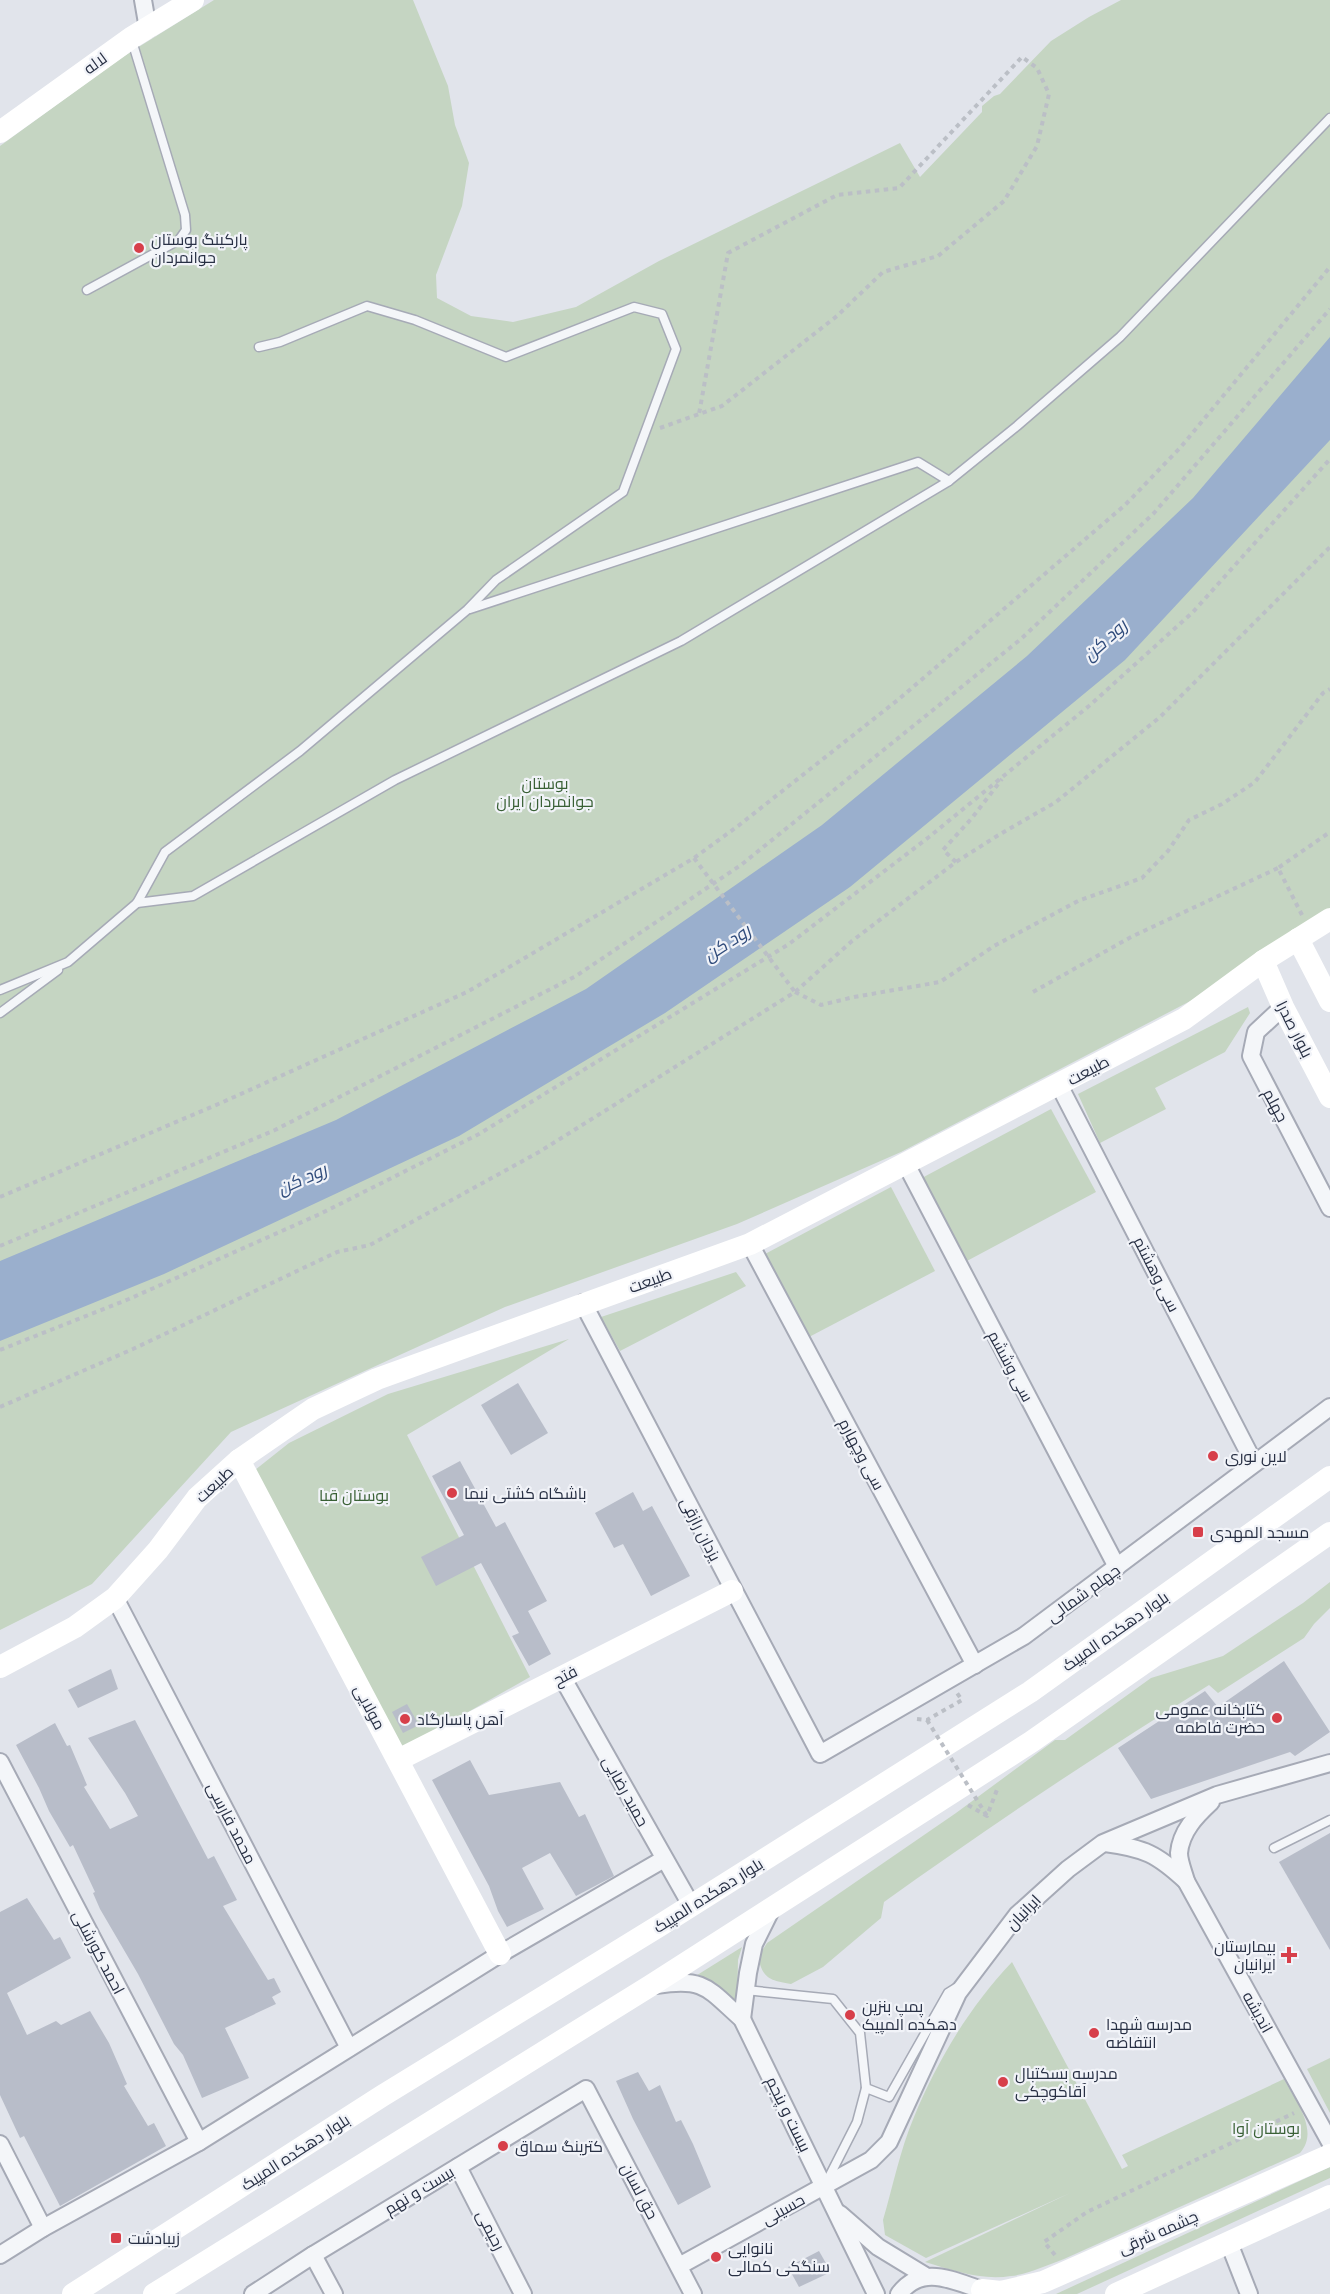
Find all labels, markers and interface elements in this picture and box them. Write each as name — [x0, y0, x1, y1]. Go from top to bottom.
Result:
street label: لاله — [80, 49, 111, 78]
place label: پارکینگ بوستان جوانمردان — [151, 230, 248, 268]
marker: پارکینگ بوستان جوانمردان — [132, 241, 146, 255]
water label: رود کن — [1078, 614, 1132, 665]
park label: بوستان جوانمردان ایران — [496, 774, 594, 812]
water label: رود کن — [699, 919, 756, 966]
street label: بلوار صدرا — [1272, 998, 1317, 1061]
street label: طبیعت — [1064, 1052, 1112, 1089]
street label: چهلم — [1257, 1085, 1292, 1126]
water label: رود کن — [274, 1158, 331, 1200]
street label: سی وهشتم — [1128, 1233, 1184, 1316]
street label: طبیعت — [626, 1264, 674, 1297]
street label: سی وششم — [982, 1328, 1037, 1406]
street label: سی وچهارم — [833, 1415, 888, 1494]
place label: لاین نوری — [1225, 1447, 1287, 1467]
marker: لاین نوری — [1206, 1449, 1220, 1463]
street label: طبیعت — [192, 1462, 237, 1507]
place label: باشگاه کشتی نیما — [464, 1484, 587, 1504]
park label: بوستان قبا — [319, 1486, 389, 1506]
marker: باشگاه کشتی نیما — [445, 1486, 459, 1500]
street label: یزدان رازقی — [676, 1494, 725, 1565]
place label: مسجد المهدی — [1210, 1523, 1309, 1543]
marker: مسجد المهدی — [1191, 1525, 1205, 1539]
street label: چهلم شمالی — [1043, 1560, 1125, 1628]
street label: بلوار دهکده المپیک — [1058, 1588, 1173, 1676]
street label: فتح — [550, 1661, 581, 1691]
street label: مولایی — [349, 1681, 389, 1733]
place label: کتابخانه عمومی حضرت فاطمه — [1156, 1700, 1265, 1737]
place label: آهن پاسارگاد — [417, 1710, 504, 1731]
marker: کتابخانه عمومی حضرت فاطمه — [1270, 1711, 1284, 1725]
marker: آهن پاسارگاد — [398, 1712, 412, 1726]
street label: حمید رضایی — [598, 1753, 653, 1830]
street label: محمد فارسی — [202, 1779, 260, 1868]
street label: بلوار دهکده المپیک — [650, 1854, 767, 1938]
street label: ایرانیان — [1002, 1891, 1046, 1935]
street label: احمد کورشلی — [68, 1907, 129, 1998]
place label: بیمارستان ایرانیان — [1214, 1937, 1276, 1975]
marker: بیمارستان ایرانیان — [1280, 1946, 1298, 1964]
street label: اندیشه — [1238, 1988, 1277, 2036]
place label: پمپ بنزین دهکده المپیک — [862, 1997, 957, 2035]
marker: پمپ بنزین دهکده المپیک — [843, 2008, 857, 2022]
place label: مدرسه شهدا انتفاضه — [1106, 2015, 1192, 2052]
marker: مدرسه شهدا انتفاضه — [1087, 2026, 1101, 2040]
place label: مدرسه بسکتبال آقاکوچکی — [1015, 2064, 1118, 2103]
street label: بیست و پنجم — [760, 2073, 815, 2156]
marker: مدرسه بسکتبال آقاکوچکی — [996, 2075, 1010, 2089]
street label: بلوار دهکده المپیک — [237, 2110, 354, 2195]
park label: بوستان آوا — [1232, 2119, 1300, 2139]
place label: کترینگ سماق — [515, 2137, 603, 2157]
marker: کترینگ سماق — [496, 2139, 510, 2153]
street label: حق لسان — [616, 2160, 662, 2223]
street label: بیست و نهم — [381, 2162, 459, 2220]
street label: حسینی — [758, 2190, 809, 2230]
street label: چشمه شرقی — [1115, 2206, 1202, 2260]
street label: رحیمی — [471, 2207, 509, 2254]
place label: زیبادشت — [128, 2229, 180, 2248]
marker: زیبادشت — [109, 2231, 123, 2245]
place label: نانوایی سنگکی کمالی — [728, 2239, 830, 2277]
marker: نانوایی سنگکی کمالی — [709, 2250, 723, 2264]

